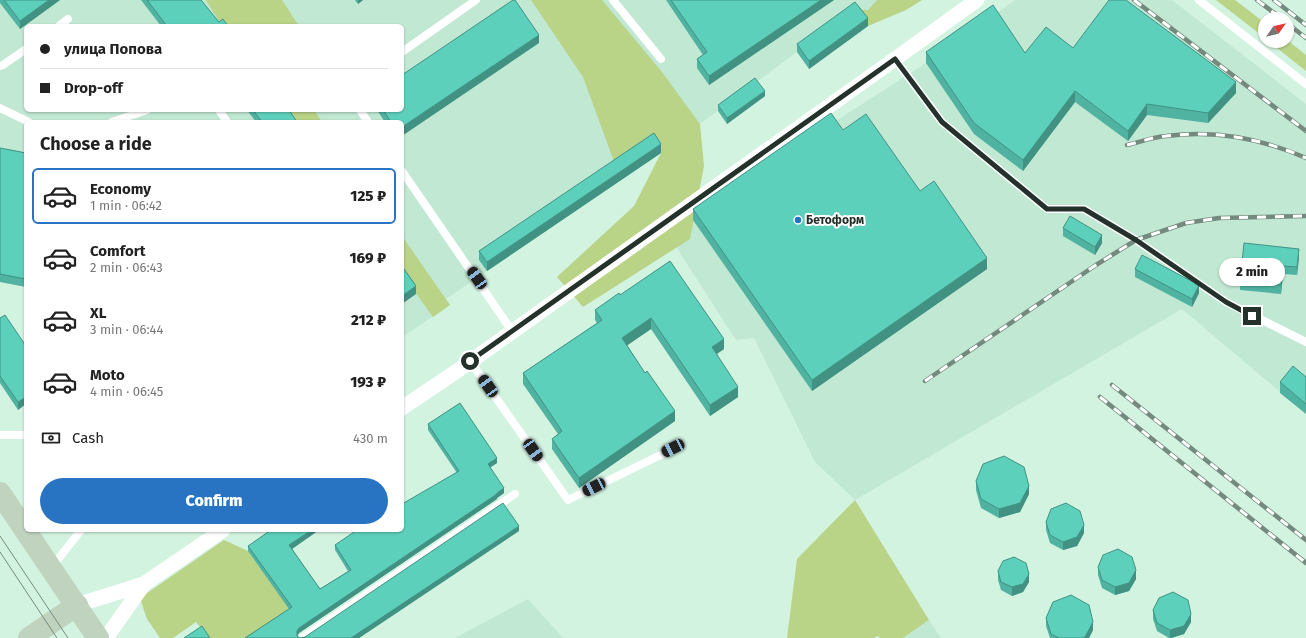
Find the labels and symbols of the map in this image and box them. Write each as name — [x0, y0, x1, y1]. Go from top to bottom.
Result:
north arrow — [1258, 12, 1294, 48]
place label: Бетоформ — [806, 213, 864, 227]
marker: Бетоформ — [793, 215, 803, 225]
callout: 2 min — [1219, 258, 1285, 286]
car — [465, 265, 489, 291]
route end — [1243, 307, 1261, 325]
route start — [461, 352, 479, 370]
car — [476, 373, 500, 399]
car — [521, 437, 545, 463]
car — [660, 437, 686, 459]
car — [581, 476, 607, 498]

